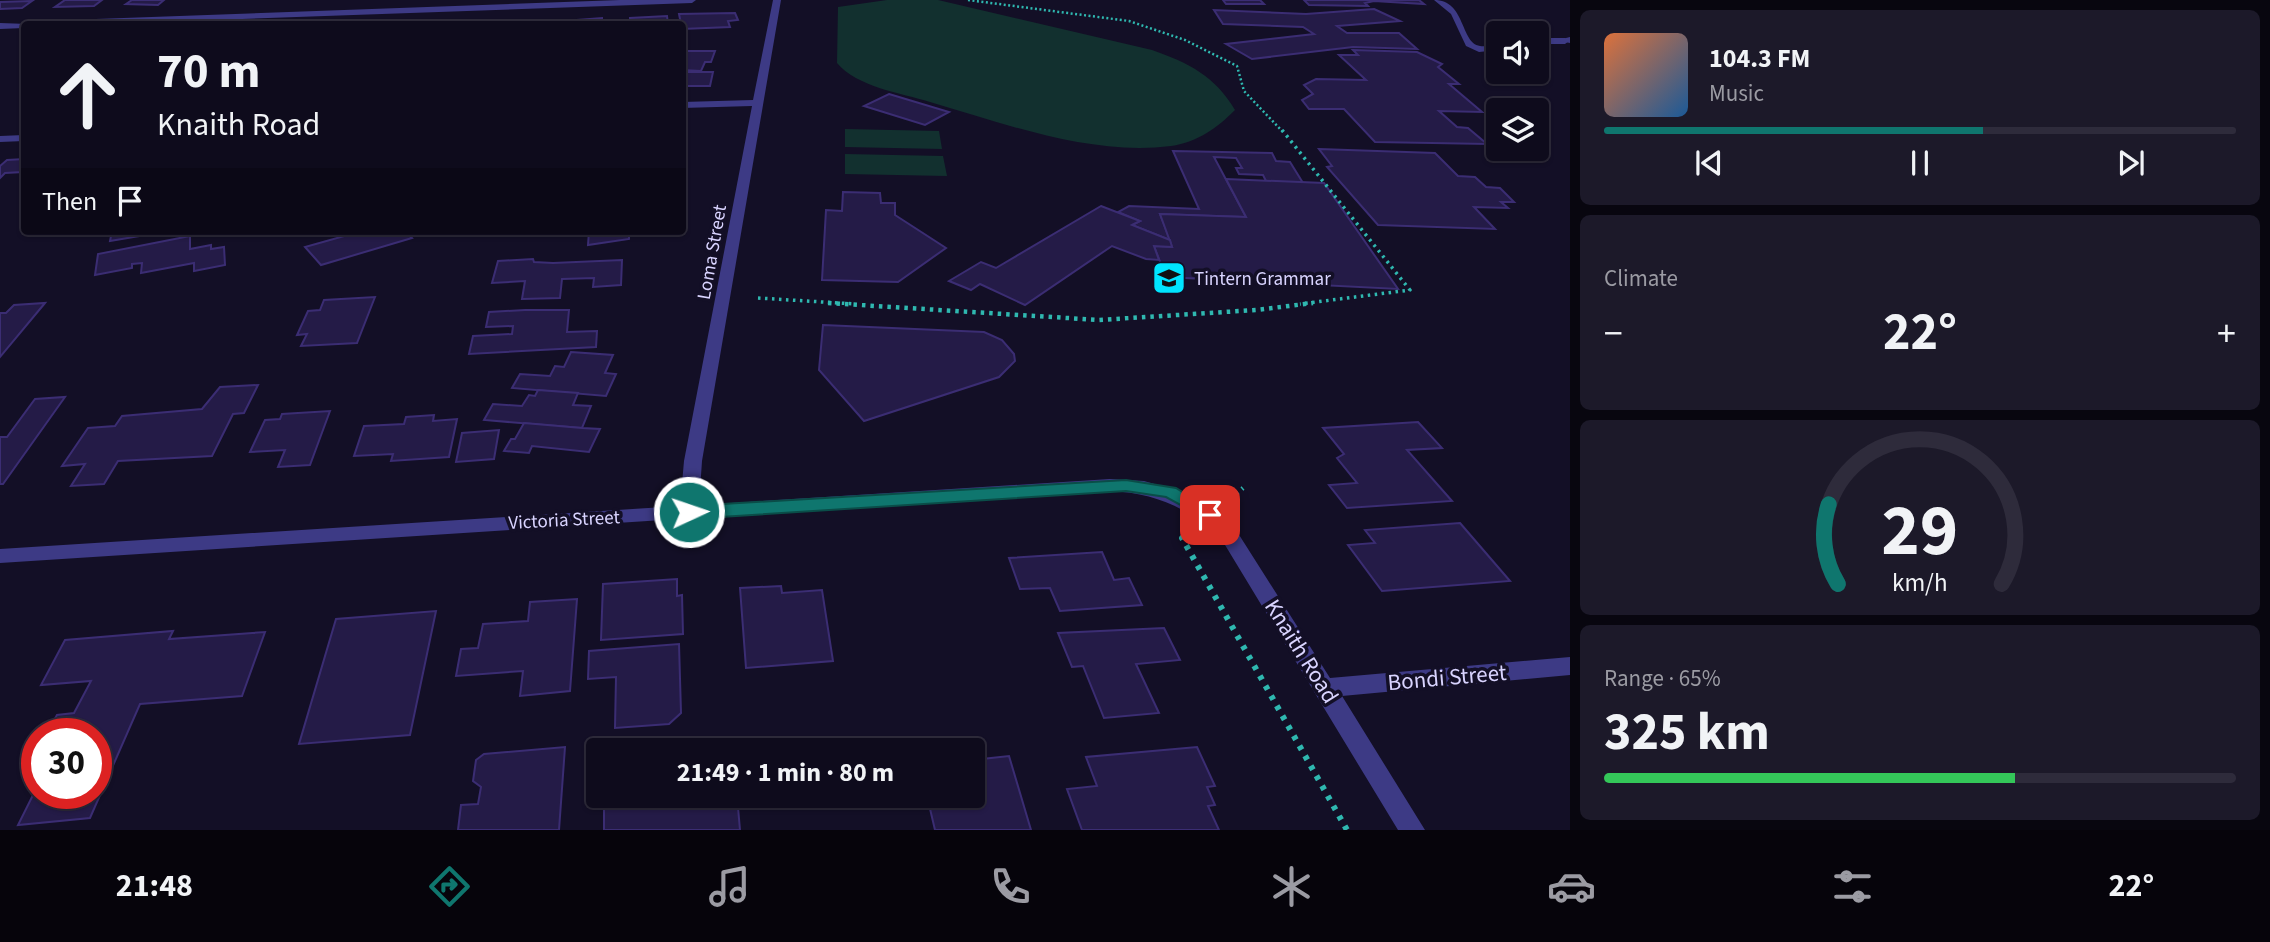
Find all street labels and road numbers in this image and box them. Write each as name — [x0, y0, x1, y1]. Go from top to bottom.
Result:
street label: Loma Street — [691, 202, 734, 302]
street label: Victoria Street — [508, 504, 621, 537]
street label: Knaith Road — [1256, 593, 1347, 710]
street label: Bondi Street — [1386, 656, 1508, 699]

